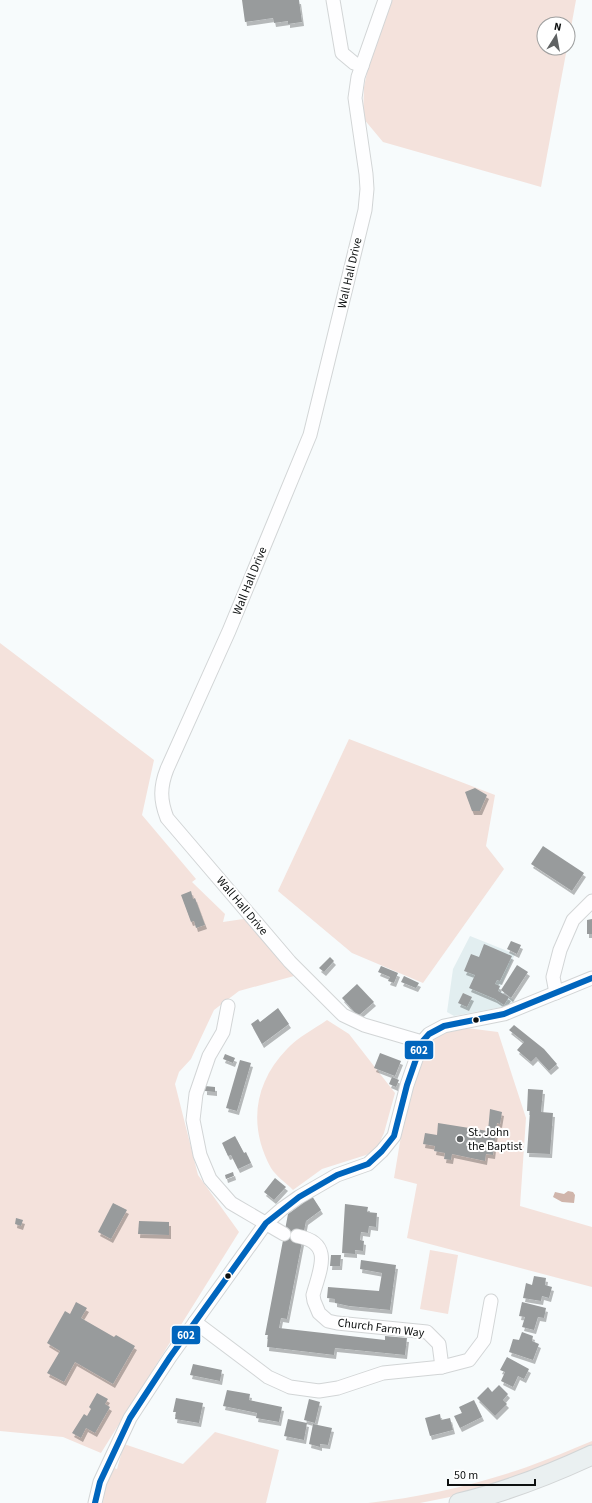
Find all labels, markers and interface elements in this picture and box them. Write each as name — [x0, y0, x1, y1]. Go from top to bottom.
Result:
north arrow — [536, 16, 576, 56]
text: N — [553, 19, 563, 35]
street label: Wall Hall Drive — [334, 236, 366, 310]
street label: Wall Hall Drive — [229, 544, 271, 618]
street label: Wall Hall Drive — [212, 873, 272, 939]
unlabelled marker — [471, 1015, 481, 1025]
line badge: 602 — [404, 1040, 434, 1060]
text: 602 — [410, 1043, 428, 1058]
place label: St. John the Baptist — [468, 1124, 522, 1155]
marker: St. John the Baptist — [455, 1134, 465, 1144]
unlabelled marker — [223, 1271, 233, 1281]
street label: Church Farm Way — [337, 1314, 426, 1342]
line badge: 602 — [171, 1325, 201, 1345]
text: 602 — [177, 1328, 195, 1343]
scale bar — [448, 1461, 535, 1487]
text: 50 m — [454, 1467, 478, 1484]

